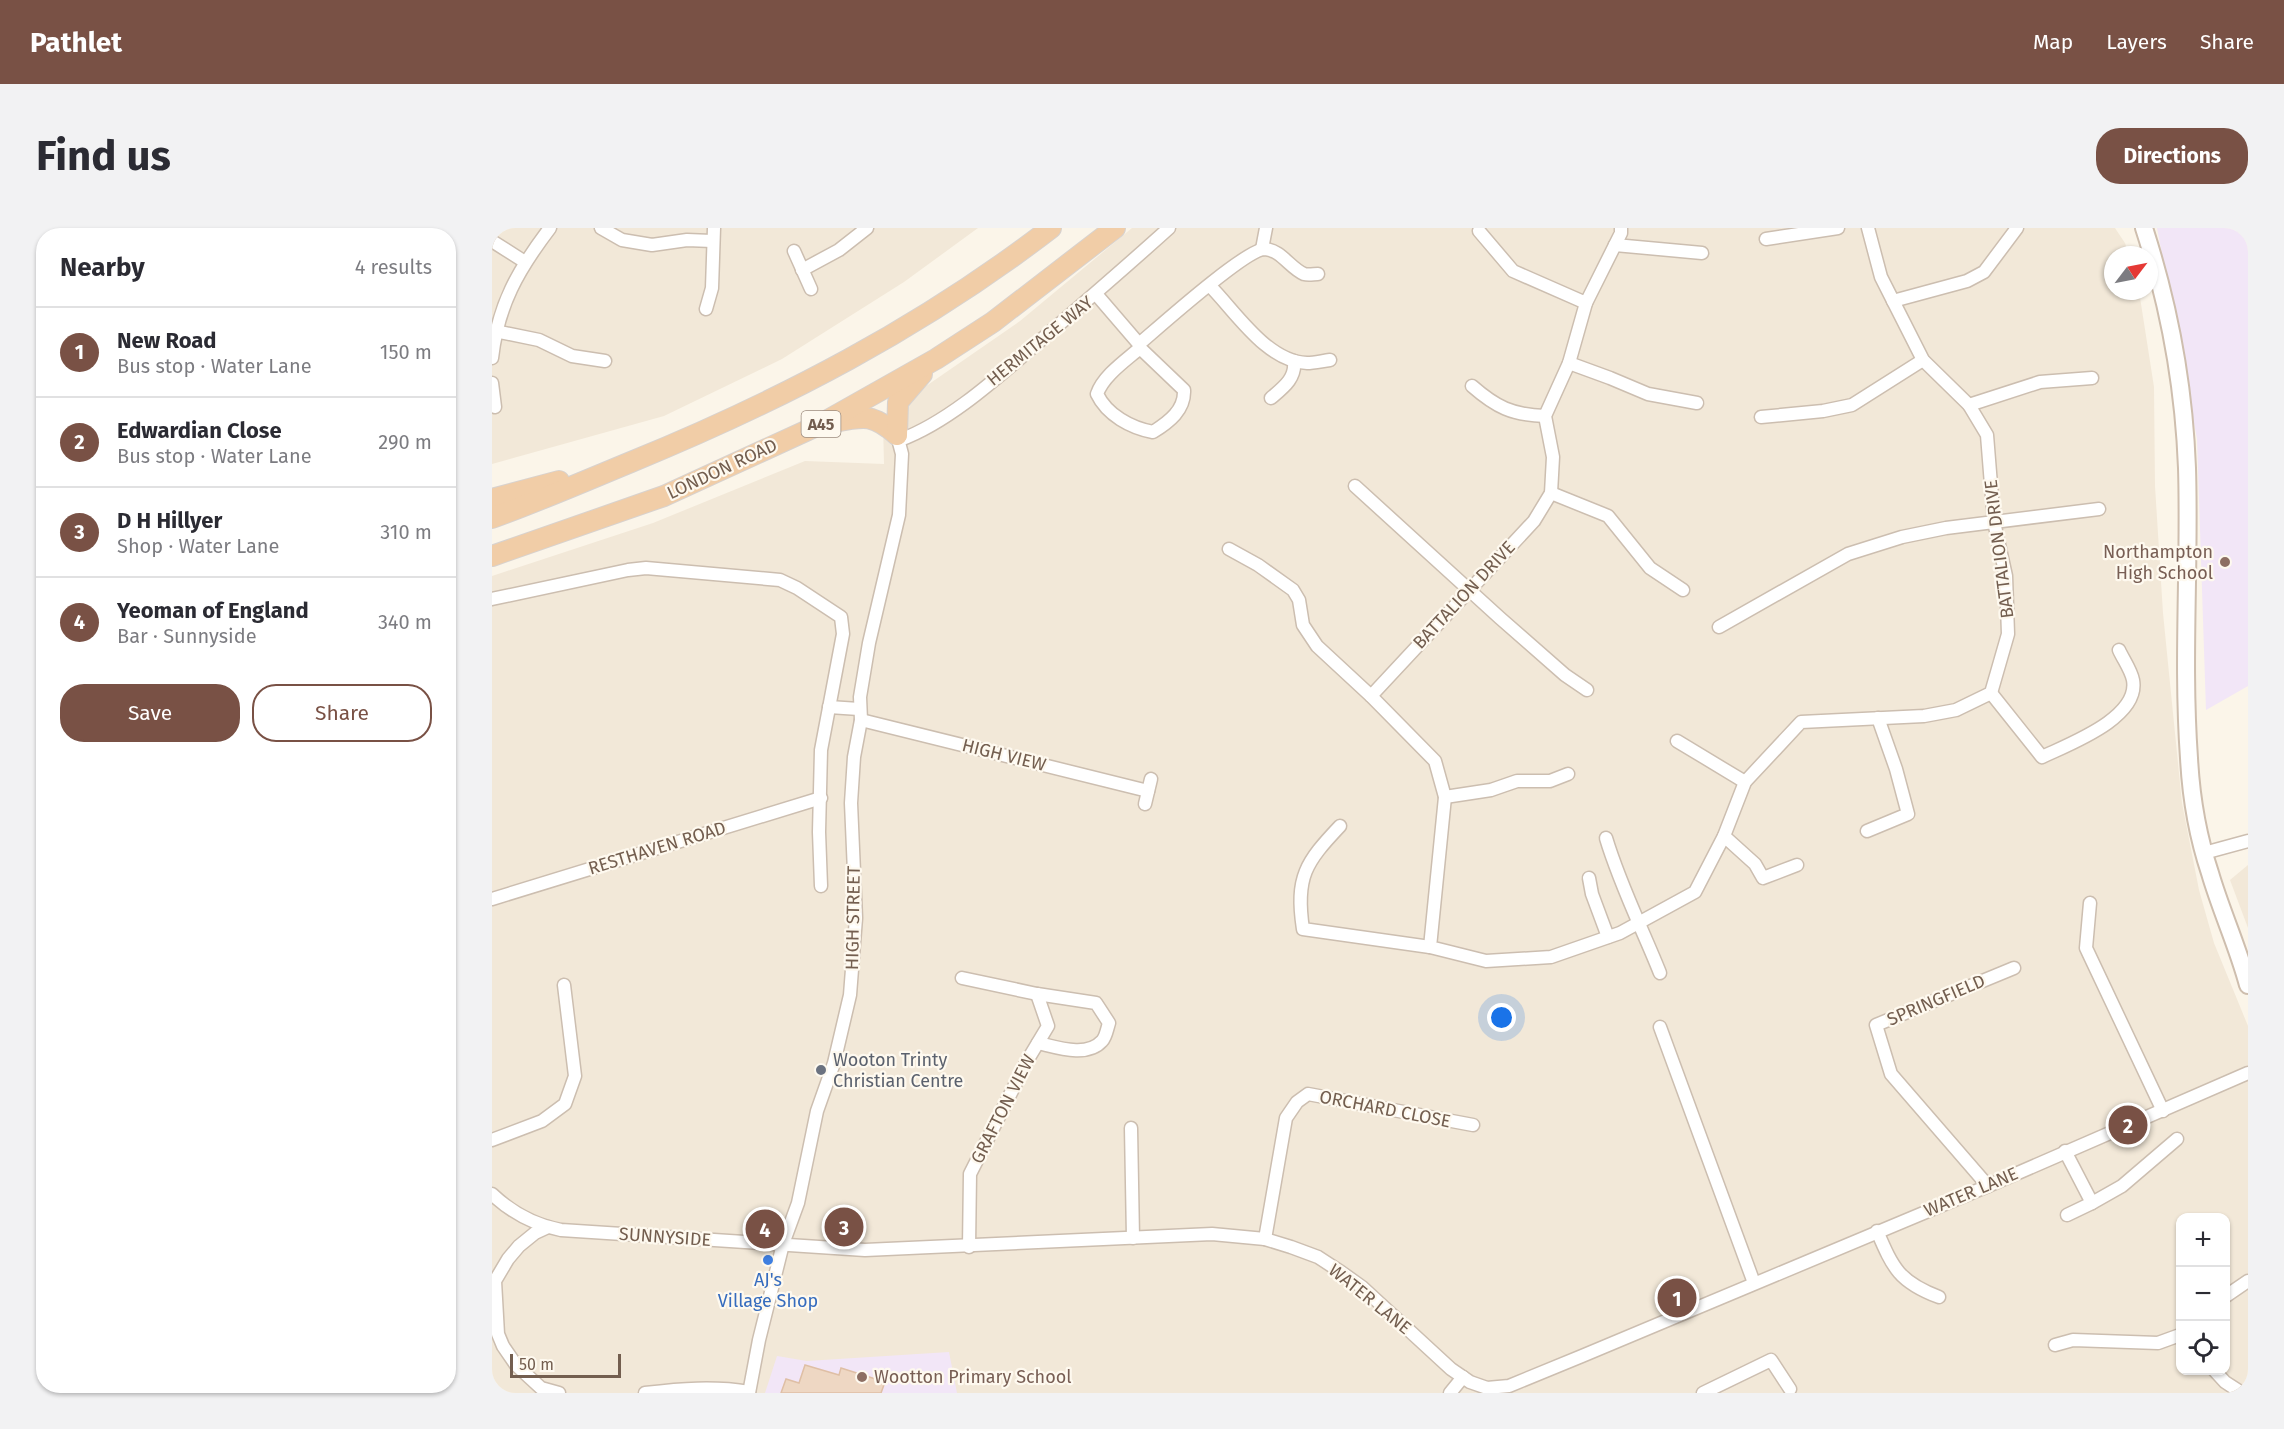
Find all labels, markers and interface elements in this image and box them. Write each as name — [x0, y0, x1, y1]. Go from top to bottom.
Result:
text: Pathlet — [30, 26, 122, 59]
text: Map — [2033, 29, 2073, 55]
text: Layers — [2106, 29, 2167, 55]
text: Share — [2200, 29, 2254, 55]
button: Directions — [2096, 128, 2248, 184]
text: Find us — [36, 131, 171, 181]
north arrow — [2104, 246, 2158, 300]
text: Nearby — [60, 252, 145, 283]
text: 4 results — [355, 255, 432, 279]
street label: HERMITAGE WAY — [982, 291, 1098, 391]
text: New Road — [117, 327, 217, 354]
text: 1 — [75, 340, 84, 364]
text: 150 m — [380, 340, 432, 364]
text: Bus stop · Water Lane — [117, 354, 312, 378]
road number: A45 — [802, 411, 840, 437]
text: Edwardian Close — [117, 417, 282, 444]
text: 2 — [74, 430, 85, 454]
text: 290 m — [378, 430, 432, 454]
street label: LONDON ROAD — [663, 434, 781, 504]
text: Bus stop · Water Lane — [117, 444, 312, 468]
street label: BATTALION DRIVE — [1980, 478, 2018, 620]
text: D H Hillyer — [117, 507, 222, 534]
text: 3 — [74, 520, 85, 544]
text: 310 m — [380, 520, 432, 544]
text: Shop · Water Lane — [117, 534, 279, 558]
street label: BATTALION DRIVE — [1408, 536, 1520, 654]
place label: Northampton High School — [2103, 541, 2213, 584]
marker: Northampton High School — [2218, 555, 2232, 569]
text: Yeoman of England — [117, 597, 309, 624]
text: 4 — [74, 610, 85, 634]
text: 340 m — [378, 610, 432, 634]
text: Bar · Sunnyside — [117, 624, 257, 648]
button: Save — [60, 684, 240, 742]
button: Share — [252, 684, 432, 742]
street label: HIGH VIEW — [960, 734, 1048, 776]
street label: RESTHAVEN ROAD — [585, 817, 729, 879]
street label: HIGH STREET — [841, 865, 865, 970]
street label: SPRINGFIELD — [1884, 969, 1988, 1031]
your location — [1487, 1003, 1516, 1032]
place label: Wooton Trinty Christian Centre — [833, 1049, 963, 1092]
street label: GRAFTON VIEW — [966, 1051, 1040, 1167]
marker: Wooton Trinty Christian Centre — [814, 1063, 828, 1077]
street label: ORCHARD CLOSE — [1318, 1085, 1452, 1133]
pin: 2 — [2108, 1102, 2148, 1148]
street label: WATER LANE — [1921, 1162, 2021, 1222]
pin: 3 — [824, 1204, 864, 1250]
pin: 4 — [746, 1206, 784, 1252]
map controls — [2176, 1213, 2230, 1375]
button: + — [2176, 1213, 2230, 1267]
street label: SUNNYSIDE — [618, 1223, 712, 1251]
marker: AJ's Village Shop — [761, 1253, 775, 1267]
street label: WATER LANE — [1324, 1259, 1416, 1339]
button: − — [2176, 1267, 2230, 1321]
place label: AJ's Village Shop — [718, 1269, 818, 1312]
pin: 1 — [1658, 1276, 1696, 1320]
button: locate — [2176, 1321, 2230, 1375]
scale bar — [510, 1351, 621, 1378]
text: 50 m — [519, 1355, 554, 1374]
place label: Wootton Primary School — [874, 1366, 1071, 1388]
marker: Wootton Primary School — [855, 1370, 869, 1384]

